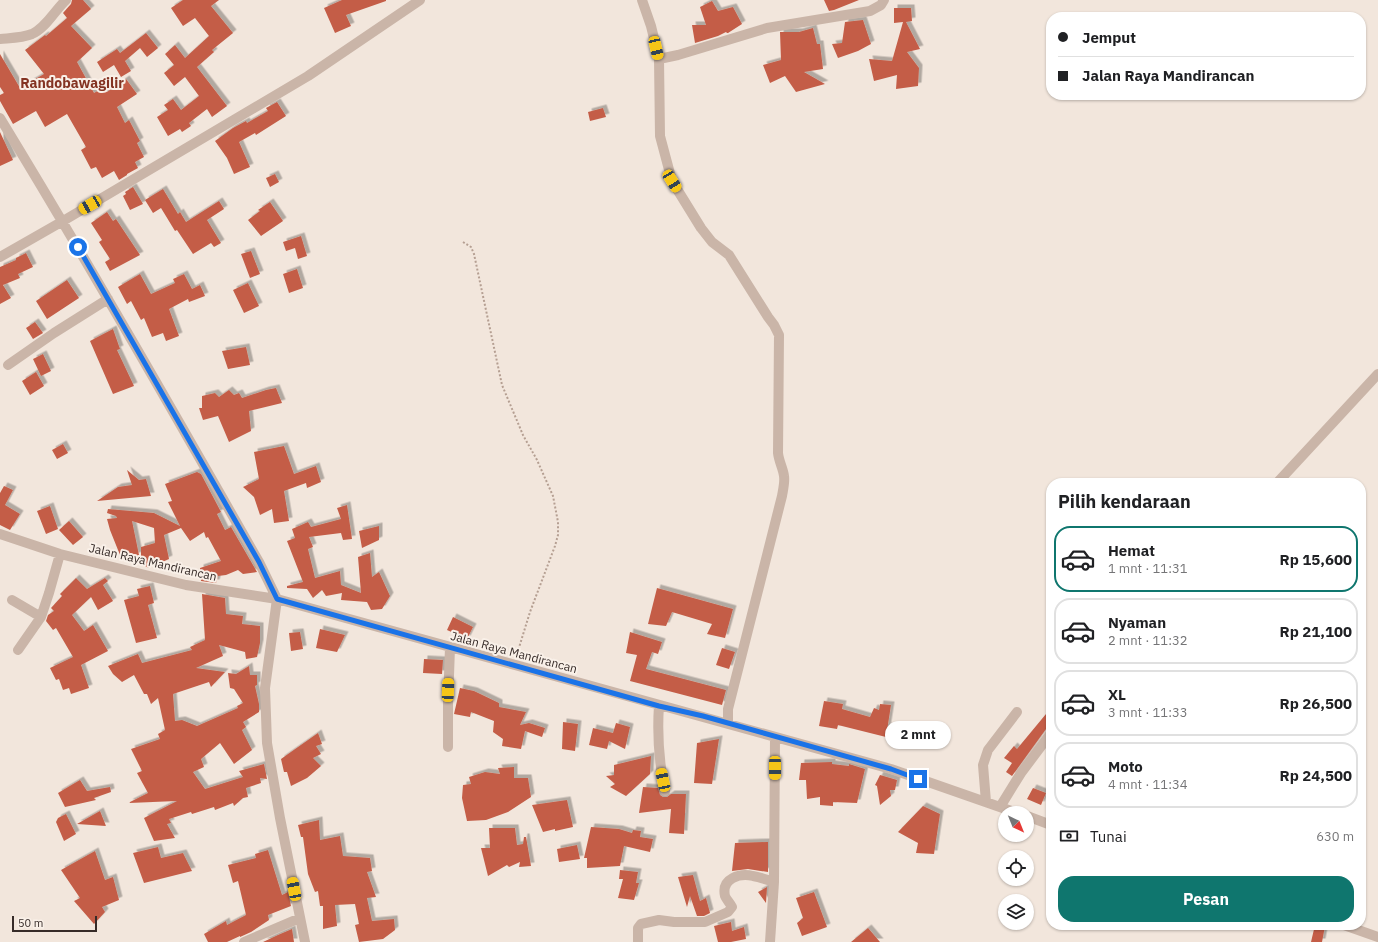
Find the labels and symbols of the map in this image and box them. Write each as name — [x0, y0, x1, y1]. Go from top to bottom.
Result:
car — [647, 35, 665, 61]
district label: Randobawagilir — [20, 74, 124, 92]
car — [661, 168, 683, 194]
car — [77, 194, 103, 216]
route start — [69, 238, 87, 256]
street label: Jalan Raya Mandirancan — [88, 540, 218, 584]
street label: Jalan Raya Mandirancan — [449, 628, 579, 676]
car — [442, 678, 454, 702]
callout: 2 mnt — [885, 721, 951, 749]
car — [769, 756, 781, 780]
car — [655, 767, 671, 793]
route end — [909, 770, 927, 788]
north arrow — [998, 806, 1034, 842]
car — [286, 876, 302, 902]
scale bar — [12, 914, 97, 933]

